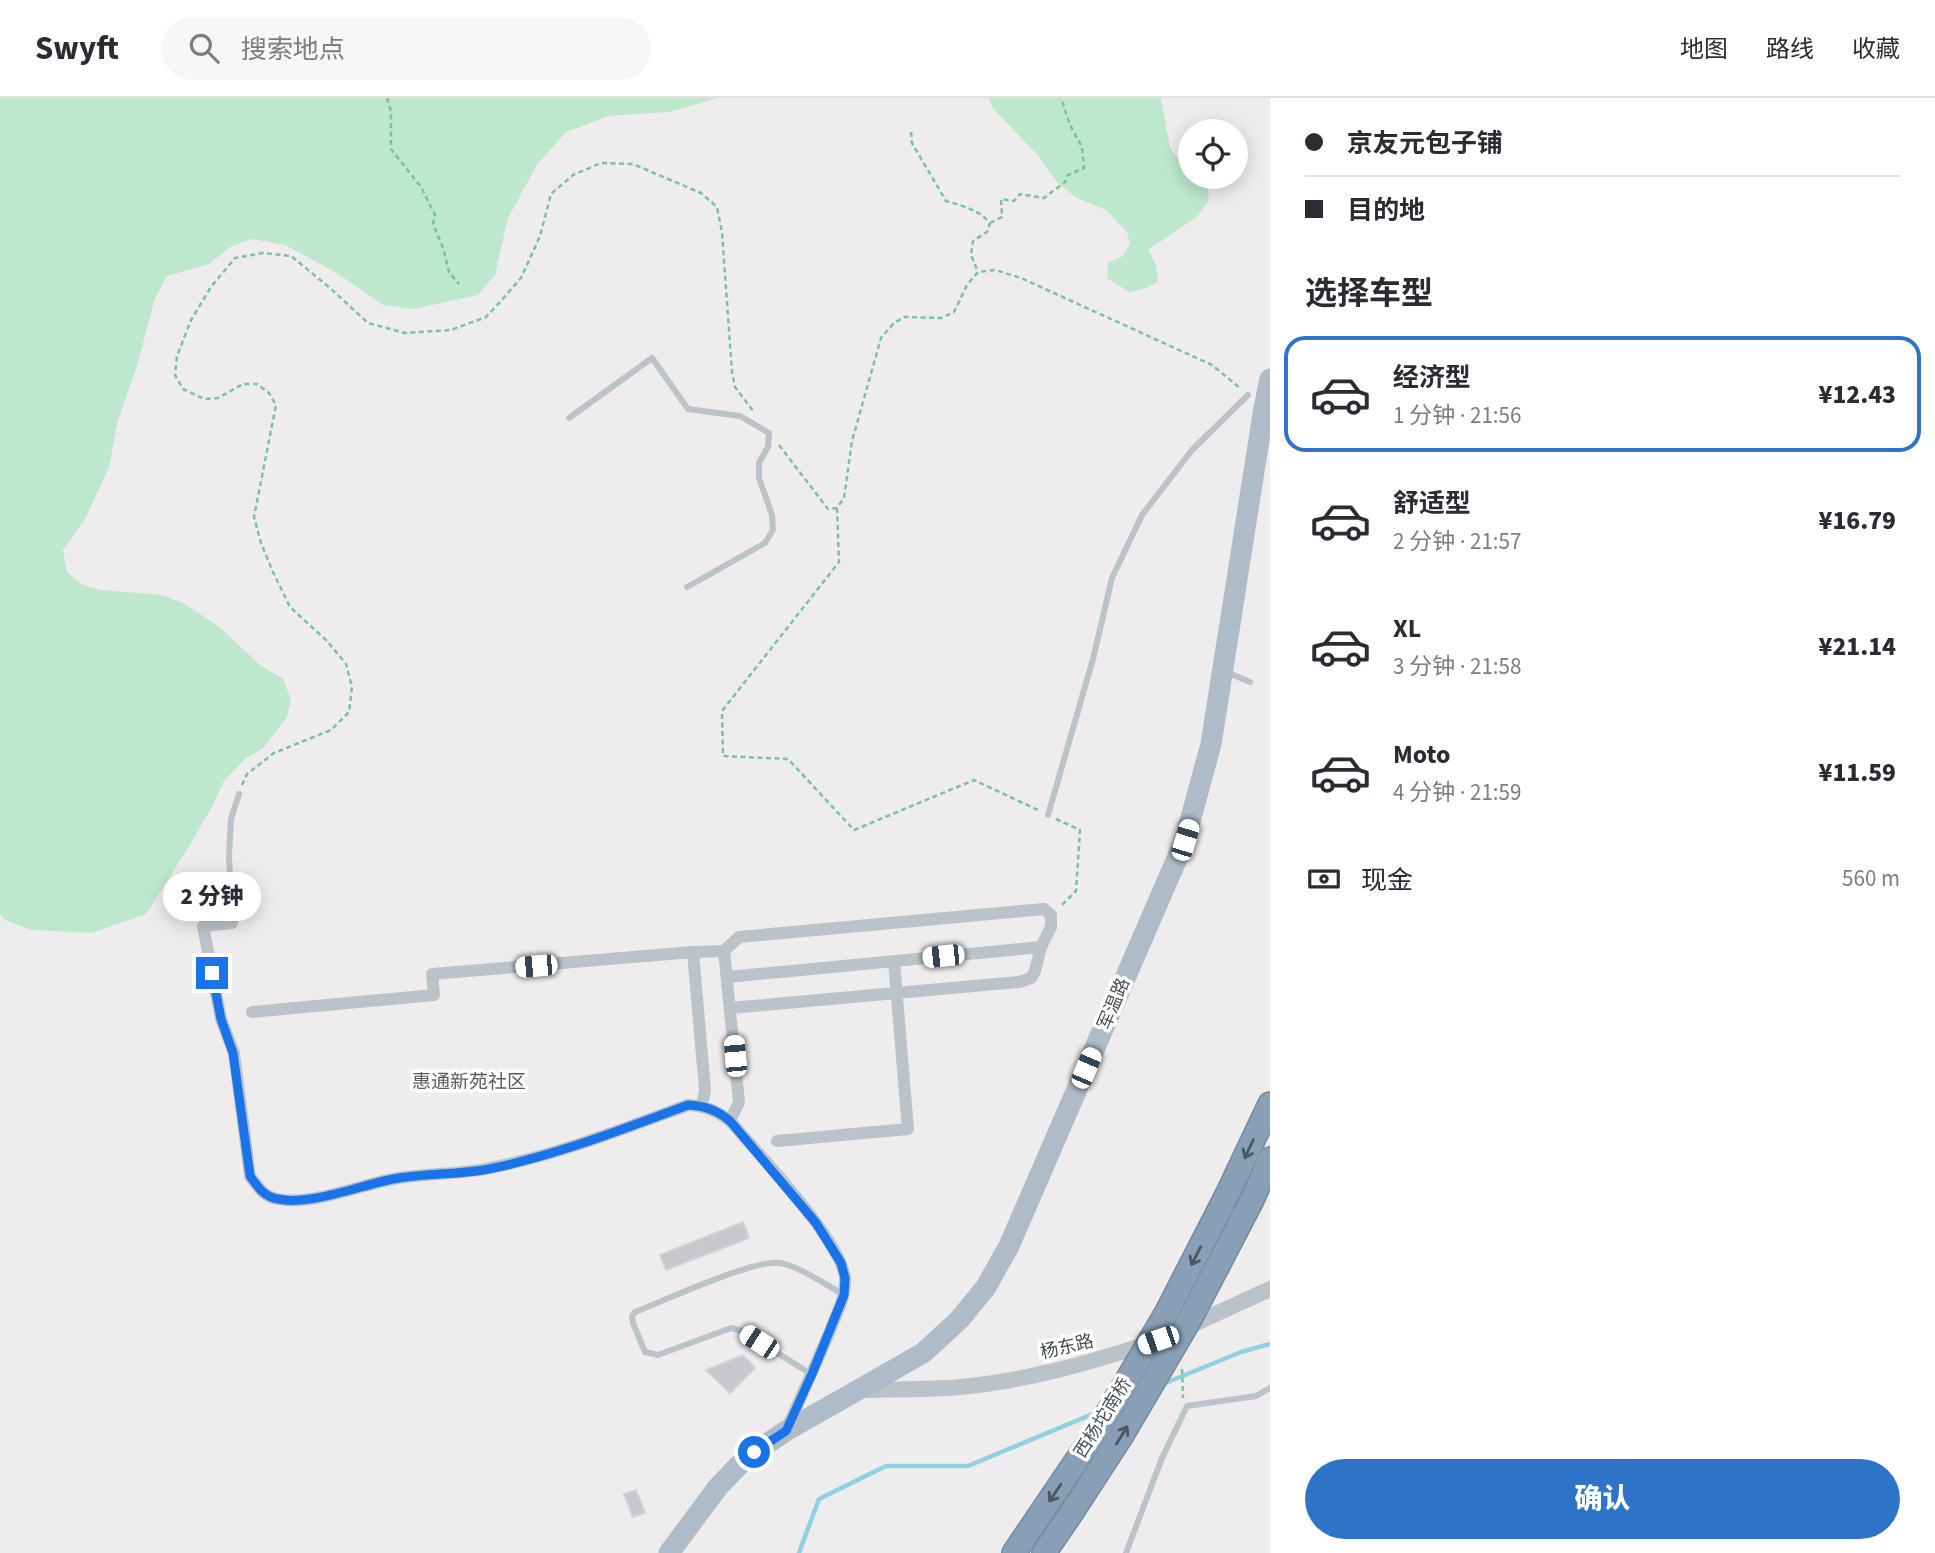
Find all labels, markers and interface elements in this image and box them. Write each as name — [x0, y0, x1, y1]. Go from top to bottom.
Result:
search box — [161, 17, 651, 80]
text: Swyft — [35, 25, 119, 72]
icon: search — [185, 29, 223, 67]
text: 搜索地点 — [241, 31, 345, 68]
text: 地图 — [1680, 32, 1728, 67]
text: 路线 — [1766, 32, 1814, 67]
text: 收藏 — [1852, 32, 1900, 67]
map controls — [1178, 119, 1248, 189]
button: locate — [1178, 119, 1248, 189]
text: 京友元包子铺 — [1347, 125, 1503, 162]
text: 目的地 — [1347, 192, 1425, 229]
text: 选择车型 — [1305, 271, 1433, 317]
text: 经济型 — [1393, 359, 1471, 396]
icon: car — [1309, 363, 1372, 426]
text: ¥12.43 — [1819, 376, 1896, 413]
text: 1 分钟 · 21:56 — [1393, 399, 1521, 432]
text: 舒适型 — [1393, 485, 1471, 522]
icon: car — [1309, 489, 1372, 552]
text: ¥16.79 — [1819, 502, 1896, 539]
text: 2 分钟 · 21:57 — [1393, 525, 1521, 558]
text: XL — [1393, 610, 1421, 647]
icon: car — [1309, 615, 1372, 678]
text: ¥21.14 — [1819, 628, 1896, 665]
text: 3 分钟 · 21:58 — [1393, 650, 1521, 683]
text: Moto — [1393, 736, 1450, 773]
icon: car — [1309, 741, 1372, 804]
text: ¥11.59 — [1819, 754, 1896, 791]
text: 4 分钟 · 21:59 — [1393, 776, 1521, 809]
car — [1169, 817, 1202, 863]
icon: cash — [1305, 860, 1343, 898]
text: 现金 — [1361, 862, 1413, 899]
text: 560 m — [1842, 862, 1900, 895]
callout: 2 分钟 — [163, 872, 261, 920]
text: 2 分钟 — [181, 880, 243, 913]
car — [922, 943, 965, 969]
car — [515, 954, 558, 978]
route end — [196, 957, 228, 989]
street label: 军温路 — [1092, 974, 1136, 1034]
car — [723, 1034, 748, 1078]
car — [1069, 1045, 1104, 1091]
district label: 惠通新苑社区 — [412, 1069, 526, 1096]
one-way arrow — [1241, 1138, 1255, 1159]
one-way arrow — [1189, 1245, 1203, 1266]
car — [736, 1322, 783, 1362]
car — [1135, 1323, 1182, 1357]
street label: 杨东路 — [1038, 1329, 1096, 1365]
street label: 西杨坨南桥 — [1069, 1373, 1137, 1463]
one-way arrow — [1116, 1425, 1130, 1445]
route start — [738, 1436, 770, 1468]
button: 确认 — [1305, 1459, 1900, 1539]
one-way arrow — [1048, 1483, 1062, 1502]

